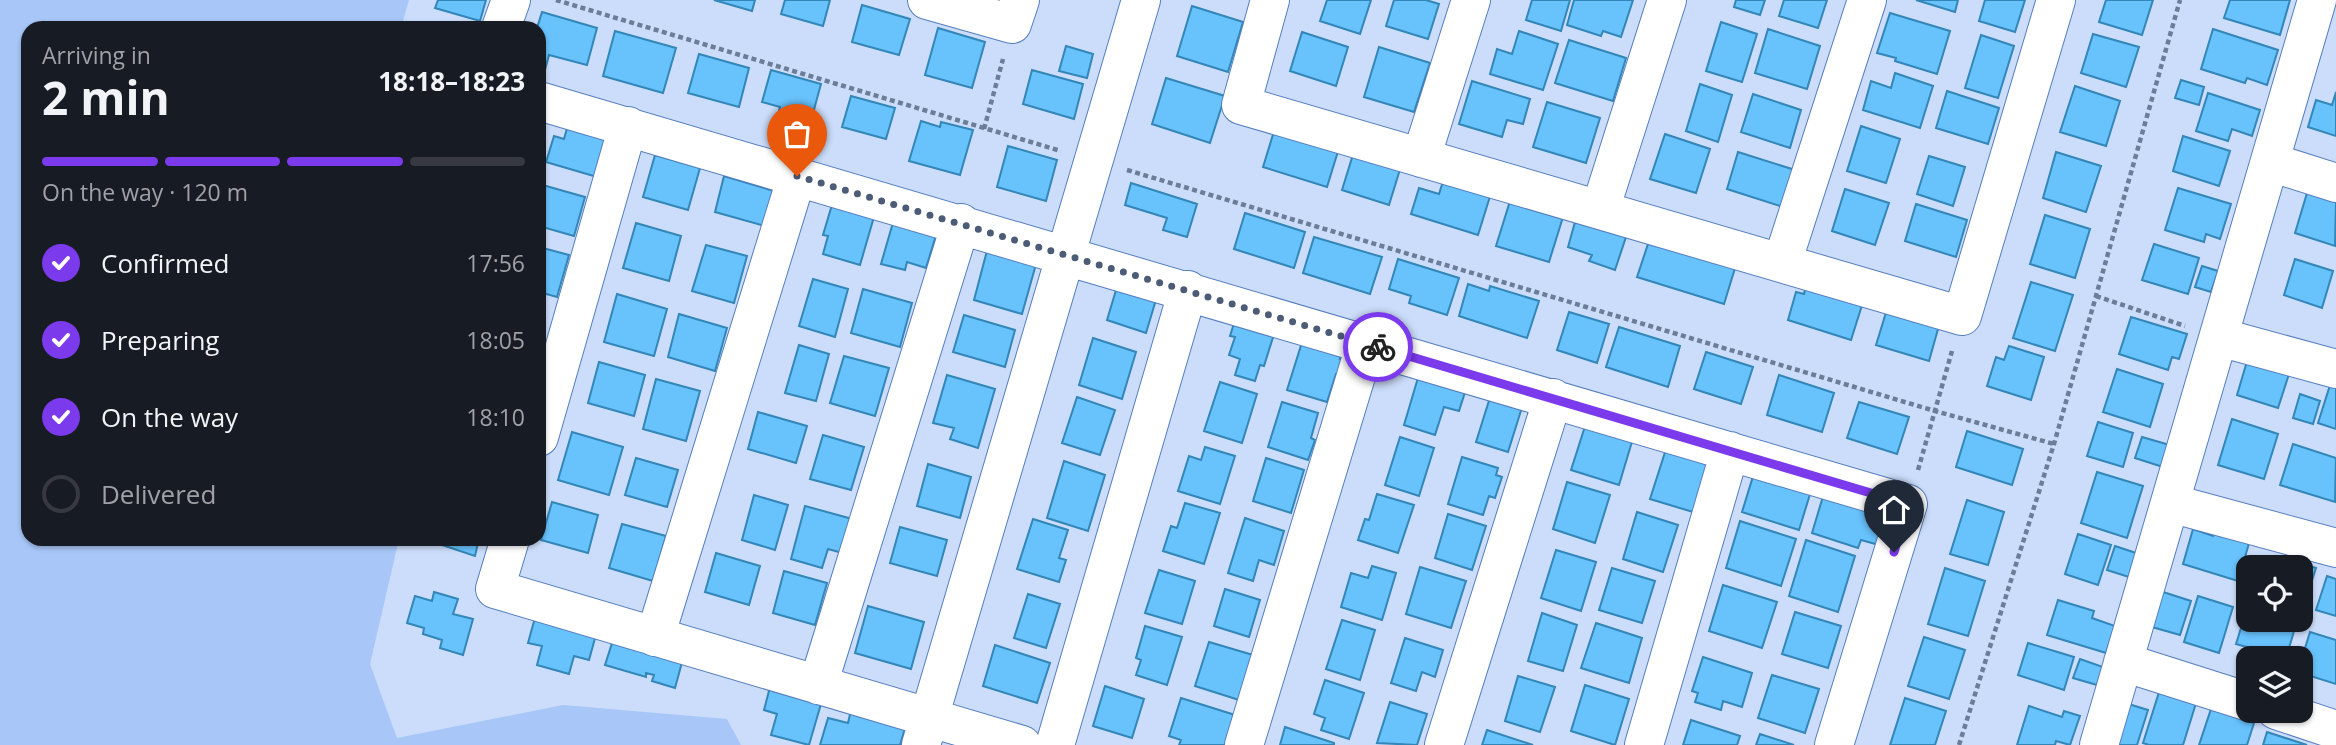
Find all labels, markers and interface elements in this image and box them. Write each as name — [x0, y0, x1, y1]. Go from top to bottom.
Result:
text: Arriving in — [42, 39, 151, 71]
text: 18:18–18:23 — [378, 63, 525, 99]
text: 2 min — [42, 66, 170, 128]
pin — [767, 104, 827, 176]
icon: bag — [778, 115, 816, 153]
text: On the way · 120 m — [42, 176, 248, 208]
icon: check — [42, 244, 80, 282]
text: Confirmed — [101, 245, 229, 281]
text: 17:56 — [466, 247, 525, 279]
courier — [1343, 312, 1413, 382]
icon: check — [42, 321, 80, 359]
text: Preparing — [101, 322, 219, 358]
text: 18:05 — [466, 324, 525, 356]
icon: bike — [1359, 328, 1397, 366]
icon: check — [42, 398, 80, 436]
text: On the way — [101, 399, 238, 435]
text: 18:10 — [466, 401, 525, 433]
text: Delivered — [101, 476, 216, 512]
pin — [1864, 480, 1924, 552]
icon: home — [1875, 491, 1913, 529]
map controls — [2236, 555, 2313, 723]
button: locate — [2236, 555, 2313, 632]
button: layers — [2236, 646, 2313, 723]

